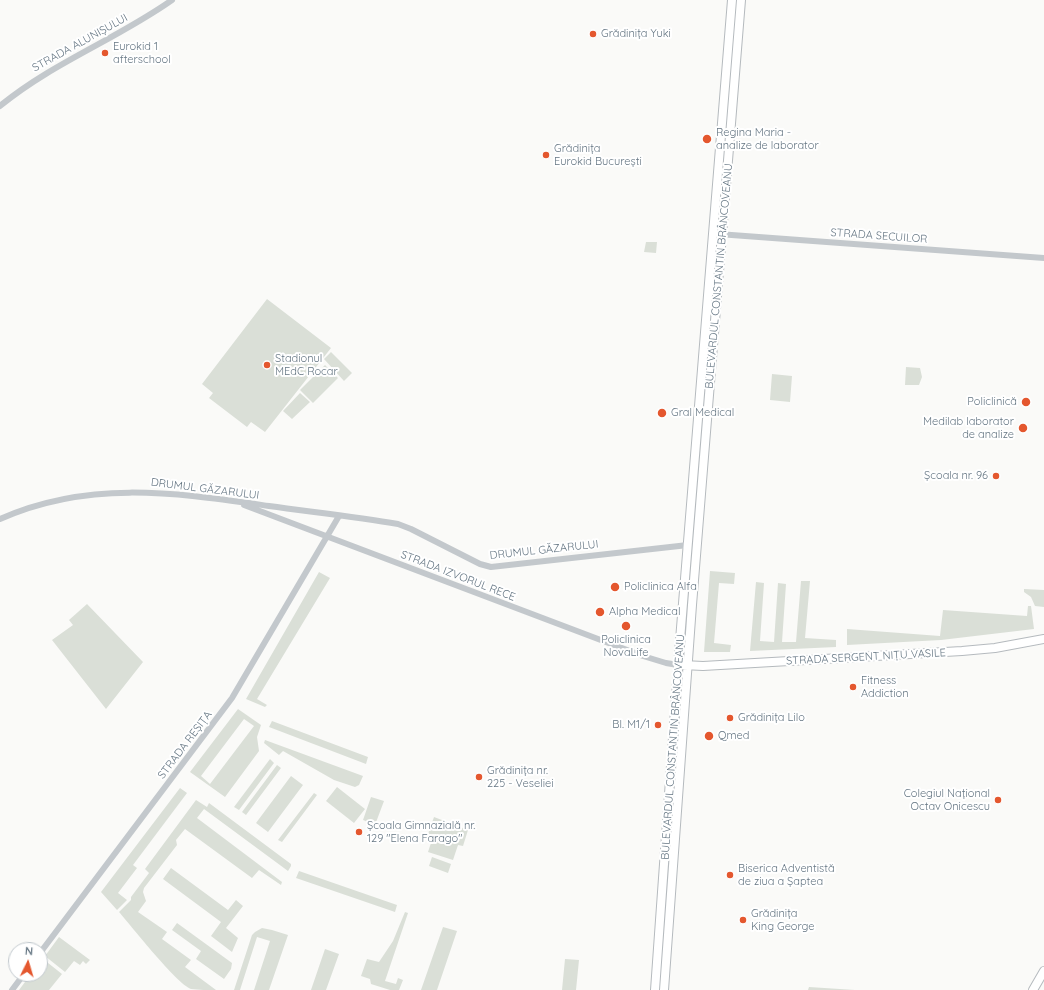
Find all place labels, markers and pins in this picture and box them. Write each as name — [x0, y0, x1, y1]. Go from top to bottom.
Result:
place label: Grădinița Yuki — [601, 27, 671, 41]
marker: Grădinița Yuki — [588, 29, 598, 39]
place label: Eurokid 1 afterschool — [113, 40, 171, 66]
marker: Eurokid 1 afterschool — [100, 48, 110, 58]
place label: Regina Maria - analize de laborator — [716, 126, 819, 152]
marker: Regina Maria - analize de laborator — [701, 133, 713, 145]
place label: Grădinița Eurokid București — [554, 142, 642, 168]
marker: Grădinița Eurokid București — [541, 150, 551, 160]
place label: Stadionul MEdC Rocar — [275, 352, 338, 378]
marker: Stadionul MEdC Rocar — [262, 360, 272, 370]
place label: Policlinică — [967, 395, 1017, 409]
marker: Policlinică — [1020, 396, 1032, 408]
place label: Gral Medical — [671, 406, 734, 420]
marker: Gral Medical — [656, 407, 668, 419]
place label: Medilab laborator de analize — [923, 415, 1014, 441]
marker: Medilab laborator de analize — [1017, 422, 1029, 434]
place label: Școala nr. 96 — [924, 469, 988, 483]
marker: Școala nr. 96 — [991, 471, 1001, 481]
place label: Policlinica Alfa — [624, 580, 697, 594]
marker: Policlinica Alfa — [609, 581, 621, 593]
place label: Alpha Medical — [609, 605, 680, 619]
marker: Alpha Medical — [594, 606, 606, 618]
marker: Policlinica NovaLife — [620, 620, 632, 632]
place label: Policlinica NovaLife — [601, 633, 651, 659]
place label: Fitness Addiction — [861, 674, 909, 700]
marker: Fitness Addiction — [848, 682, 858, 692]
place label: Grădinița Lilo — [738, 711, 805, 725]
marker: Grădinița Lilo — [725, 713, 735, 723]
place label: Bl. M1/1 — [612, 718, 650, 732]
marker: Bl. M1/1 — [653, 720, 663, 730]
place label: Qmed — [718, 729, 749, 743]
marker: Qmed — [703, 730, 715, 742]
place label: Grădinița nr. 225 - Veseliei — [487, 764, 554, 790]
marker: Grădinița nr. 225 - Veseliei — [474, 772, 484, 782]
place label: Colegiul Național Octav Onicescu — [904, 787, 990, 813]
marker: Colegiul Național Octav Onicescu — [993, 795, 1003, 805]
place label: Școala Gimnazială nr. 129 "Elena Farago" — [367, 819, 475, 845]
marker: Școala Gimnazială nr. 129 "Elena Farago" — [354, 827, 364, 837]
place label: Biserica Adventistă de ziua a Șaptea — [738, 862, 835, 888]
marker: Biserica Adventistă de ziua a Șaptea — [725, 870, 735, 880]
place label: Grădinița King George — [751, 907, 814, 933]
marker: Grădinița King George — [738, 915, 748, 925]

